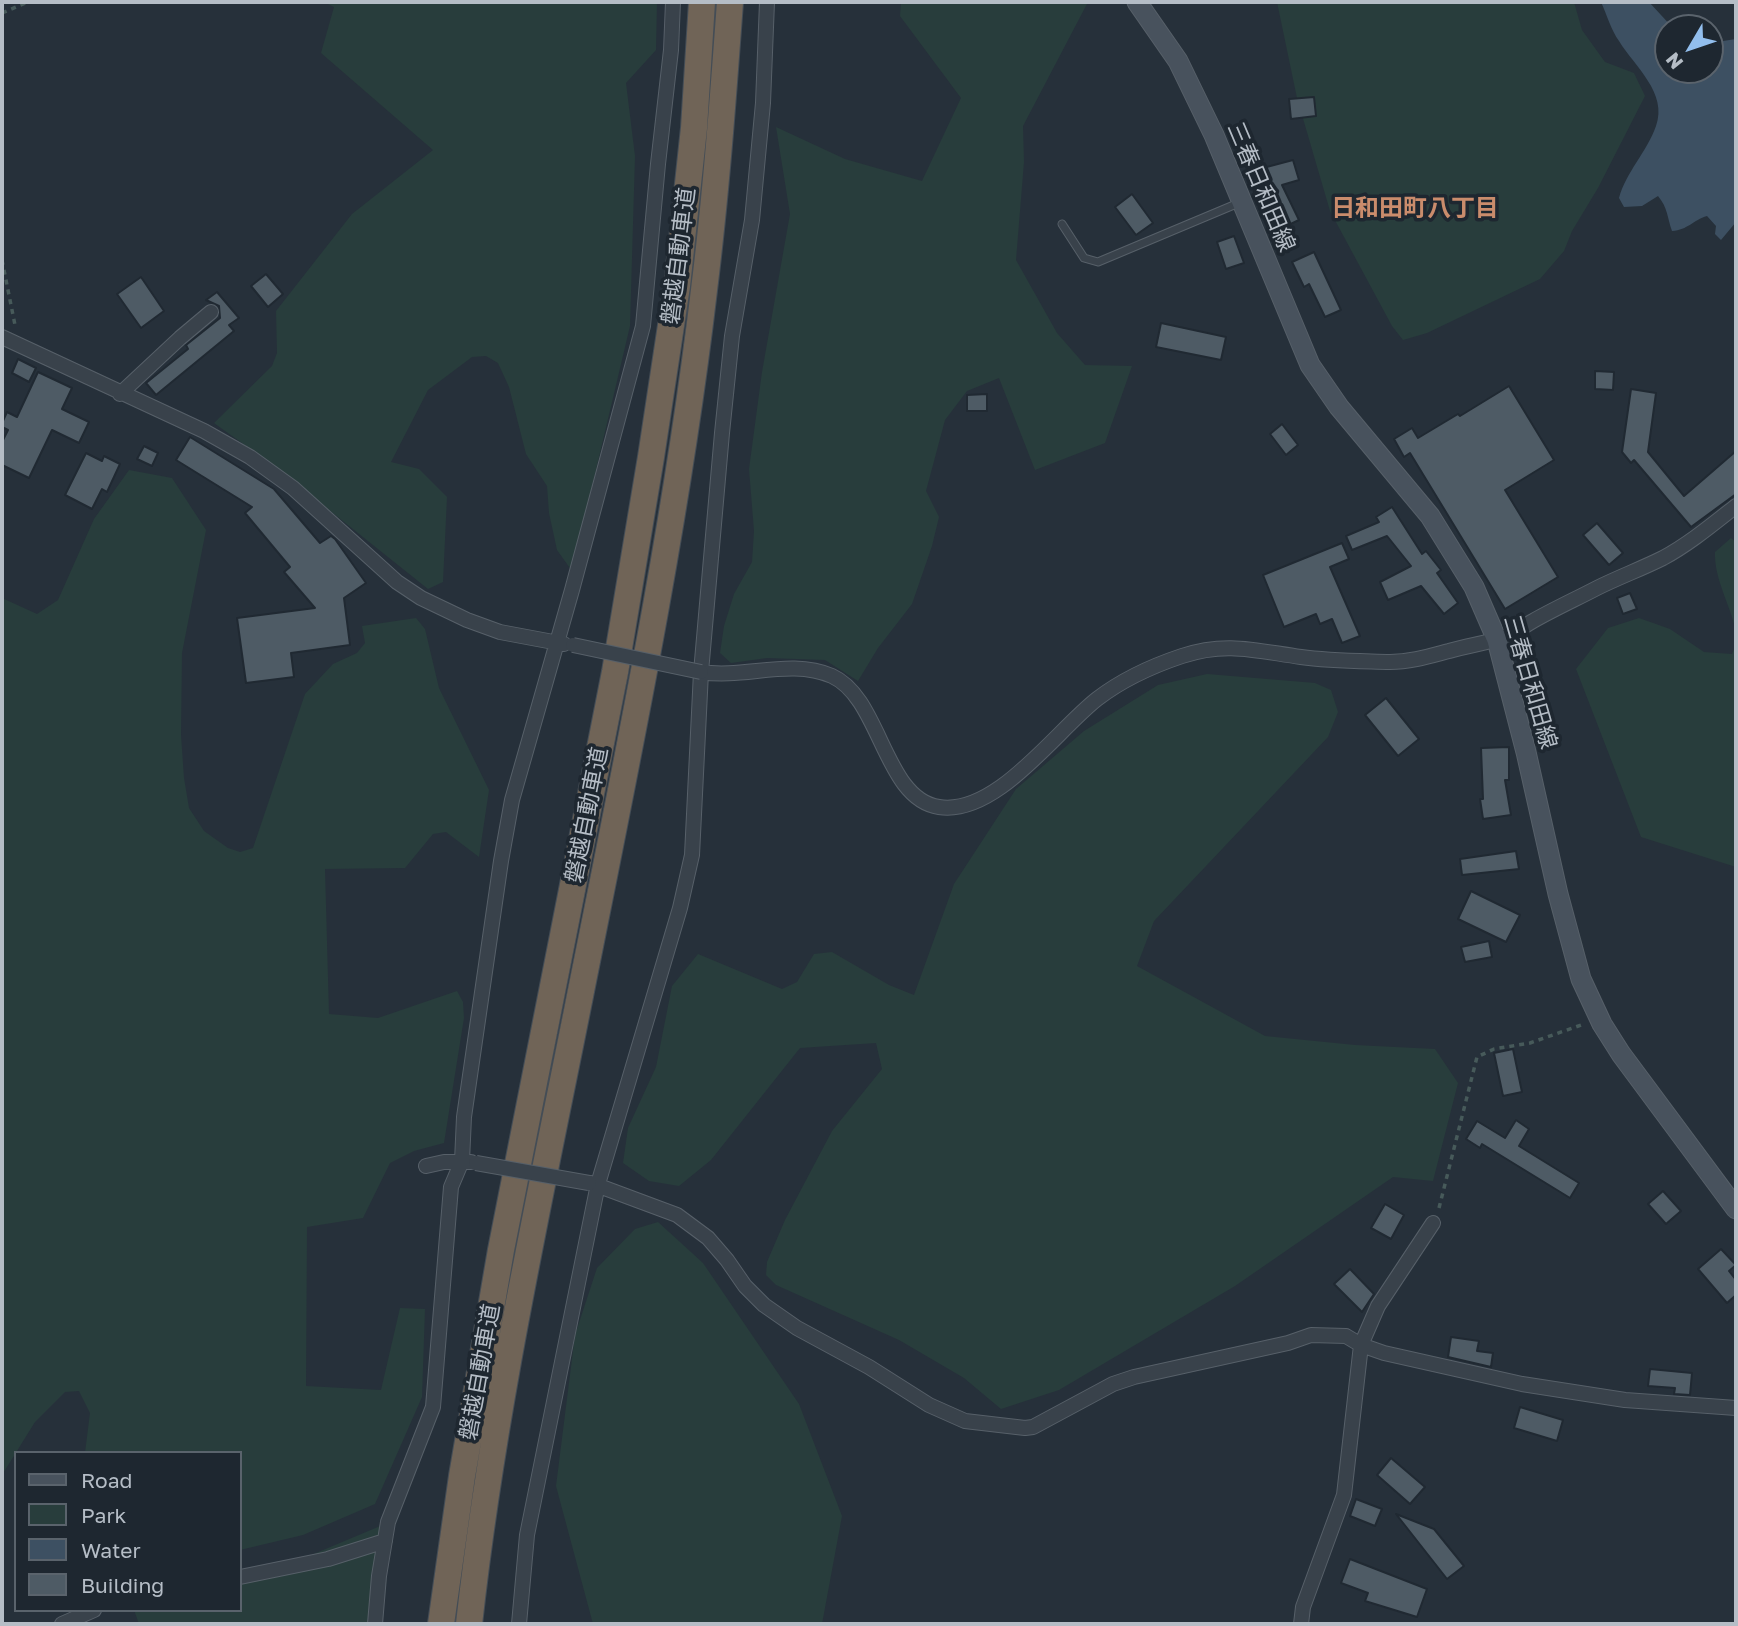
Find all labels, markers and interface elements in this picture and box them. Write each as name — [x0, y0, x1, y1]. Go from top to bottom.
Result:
north arrow — [1654, 14, 1724, 84]
text: N — [1660, 48, 1687, 74]
street label: 三春日和田線 — [1221, 118, 1301, 256]
street label: 磐越自動車道 — [657, 186, 701, 326]
district label: 日和田町八丁目 — [1331, 194, 1499, 222]
street label: 三春日和田線 — [1498, 612, 1562, 752]
street label: 磐越自動車道 — [560, 745, 614, 885]
street label: 磐越自動車道 — [454, 1302, 506, 1442]
legend — [14, 1451, 242, 1612]
text: Road — [81, 1467, 132, 1493]
text: Park — [81, 1502, 126, 1528]
text: Water — [81, 1537, 141, 1563]
text: Building — [81, 1572, 164, 1598]

